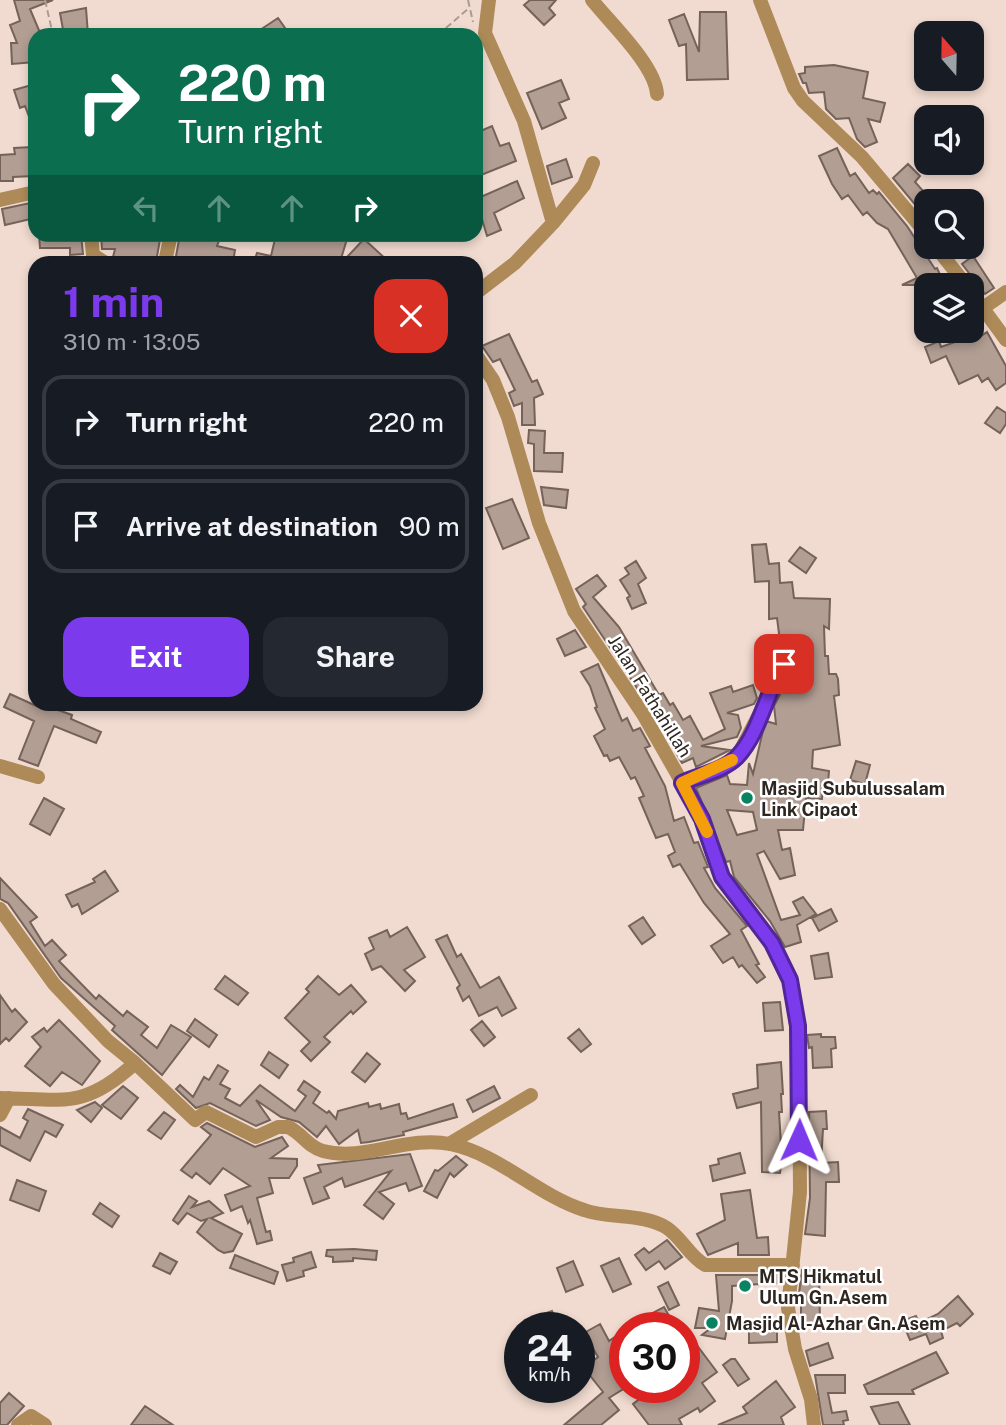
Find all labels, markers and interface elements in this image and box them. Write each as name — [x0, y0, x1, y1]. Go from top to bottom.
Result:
north arrow — [914, 21, 984, 91]
map controls — [914, 21, 984, 343]
text: 220 m — [178, 54, 327, 112]
icon: right — [63, 56, 154, 147]
button: sound — [914, 105, 984, 175]
text: Turn right — [178, 113, 323, 150]
icon: left — [127, 189, 165, 227]
icon: ahead — [200, 189, 238, 227]
icon: ahead — [273, 189, 311, 227]
icon: right — [346, 189, 384, 227]
button: search — [914, 189, 984, 259]
button: layers — [914, 273, 984, 343]
text: 1 min — [63, 277, 164, 326]
button: close — [374, 279, 448, 353]
text: 310 m · 13:05 — [63, 328, 201, 355]
icon: right — [67, 403, 105, 441]
text: Turn right — [126, 407, 248, 438]
text: 220 m — [368, 407, 444, 438]
icon: arrive — [67, 507, 105, 545]
text: Arrive at destination — [126, 511, 378, 542]
text: 90 m — [399, 511, 460, 542]
button: Exit — [63, 617, 249, 697]
button: Share — [263, 617, 448, 697]
street label: Jalan Fathahillah — [604, 631, 696, 761]
pin — [754, 634, 814, 694]
icon: arrive — [765, 645, 803, 683]
place label: Masjid Subulussalam Link Cipaot — [761, 778, 945, 820]
marker: Masjid Subulussalam Link Cipaot — [739, 790, 755, 806]
position arrow — [762, 1103, 836, 1177]
place label: MTS Hikmatul Ulum Gn.Asem — [759, 1266, 887, 1308]
marker: MTS Hikmatul Ulum Gn.Asem — [737, 1278, 753, 1294]
speed limit sign: 30 — [609, 1312, 700, 1403]
place label: Masjid Al-Azhar Gn.Asem — [726, 1313, 945, 1334]
marker: Masjid Al-Azhar Gn.Asem — [704, 1315, 720, 1331]
text: 24 — [527, 1328, 572, 1369]
text: km/h — [528, 1364, 571, 1385]

